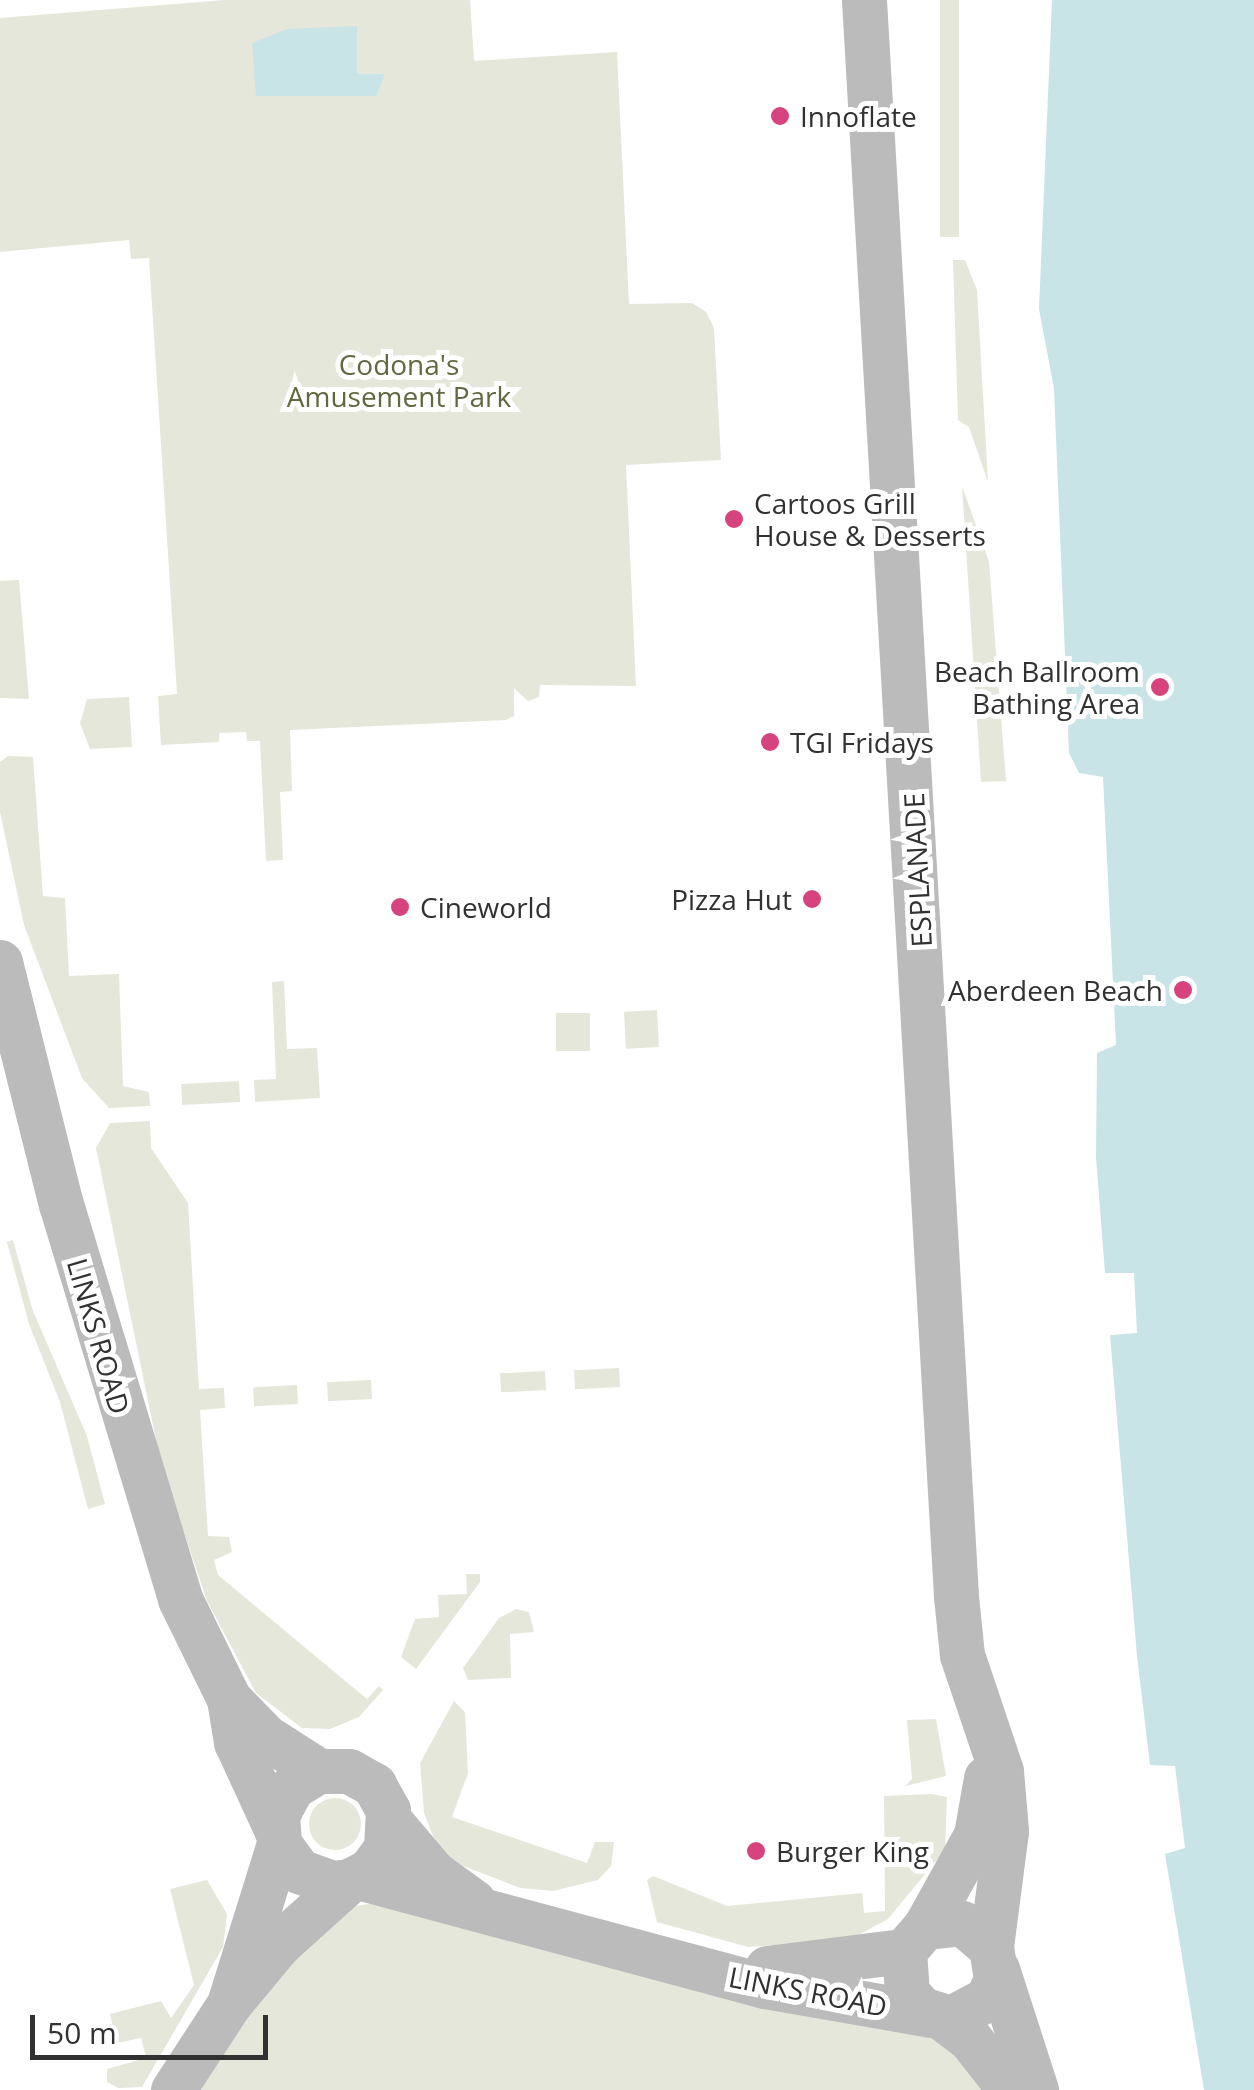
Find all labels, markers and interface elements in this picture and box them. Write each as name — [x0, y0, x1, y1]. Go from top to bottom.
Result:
place label: Innoflate — [800, 99, 917, 133]
marker: Innoflate — [769, 105, 791, 127]
park label: Codona's Amusement Park — [287, 347, 511, 413]
place label: Cartoos Grill House & Desserts — [754, 486, 986, 552]
marker: Cartoos Grill House & Desserts — [723, 508, 745, 530]
place label: Beach Ballroom Bathing Area — [934, 654, 1140, 720]
marker: Beach Ballroom Bathing Area — [1149, 676, 1171, 698]
place label: TGI Fridays — [790, 725, 934, 759]
marker: TGI Fridays — [759, 731, 781, 753]
street label: ESPLANADE — [896, 792, 938, 948]
place label: Pizza Hut — [671, 882, 792, 916]
marker: Pizza Hut — [801, 888, 823, 910]
place label: Cineworld — [420, 890, 552, 924]
marker: Cineworld — [389, 896, 411, 918]
place label: Aberdeen Beach — [948, 973, 1163, 1007]
marker: Aberdeen Beach — [1172, 979, 1194, 1001]
street label: LINKS ROAD — [61, 1254, 137, 1418]
place label: Burger King — [776, 1834, 929, 1868]
marker: Burger King — [745, 1840, 767, 1862]
street label: LINKS ROAD — [726, 1959, 890, 2023]
scale bar — [35, 1995, 272, 2057]
text: 50 m — [47, 2012, 117, 2053]

